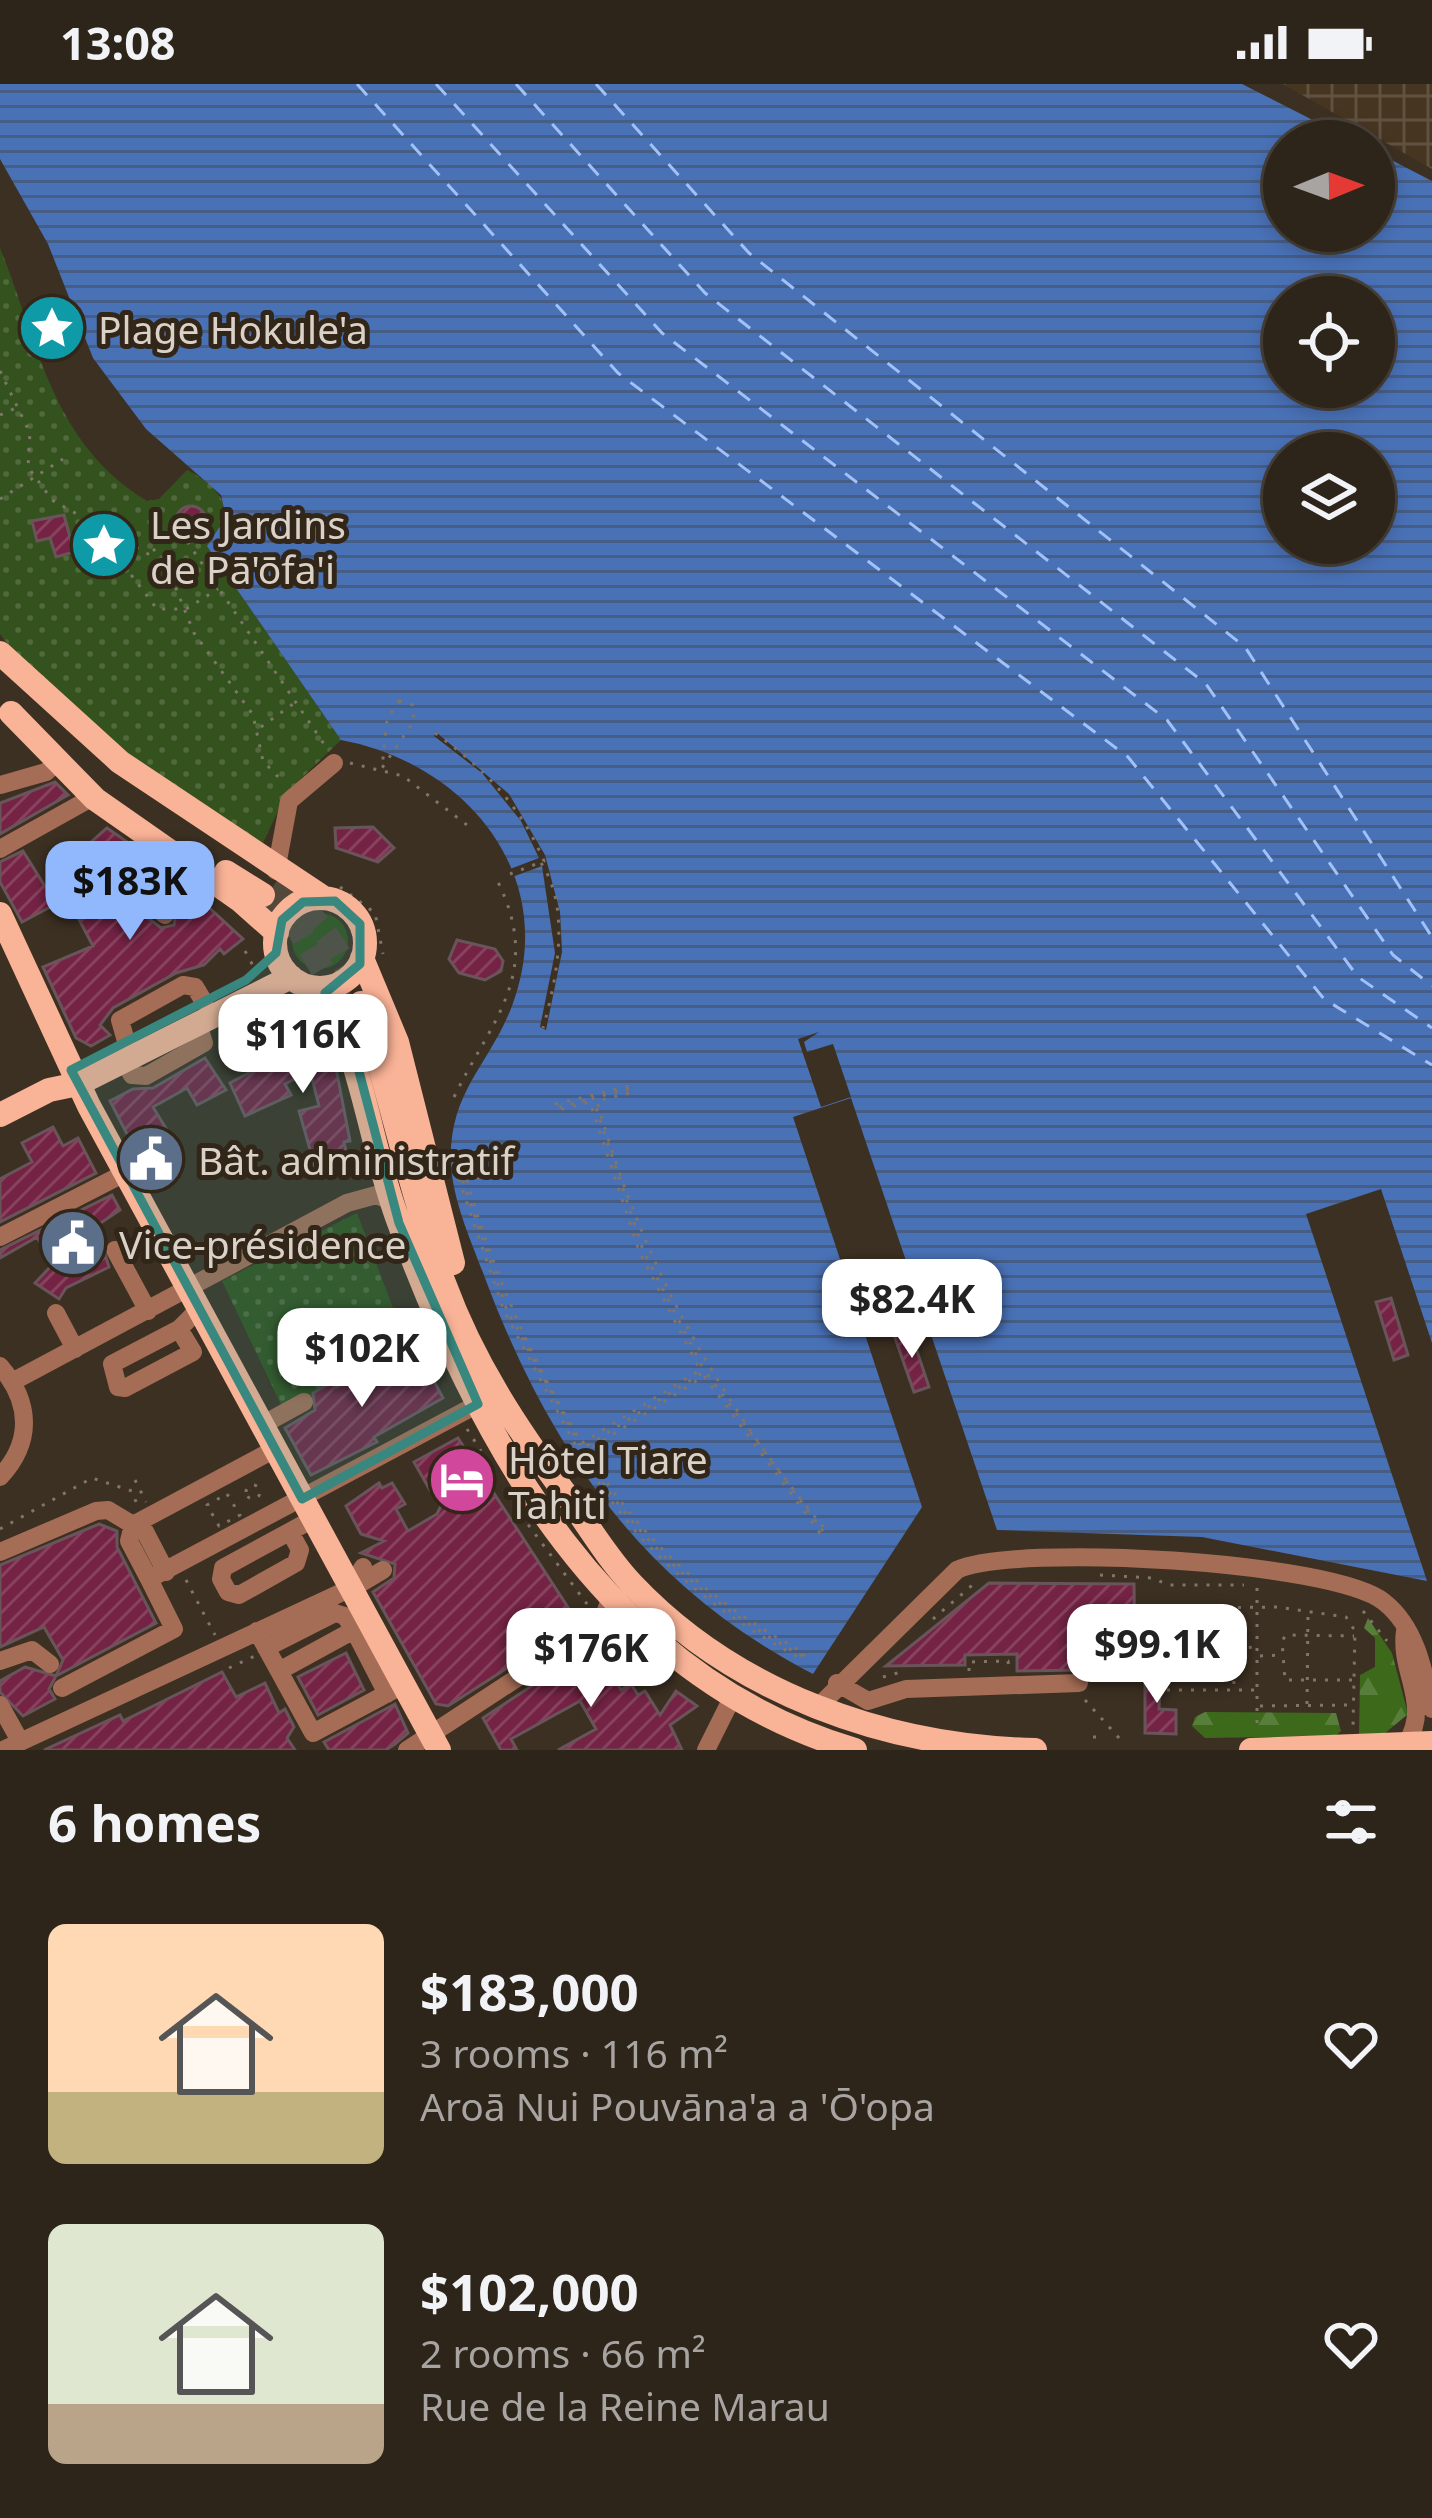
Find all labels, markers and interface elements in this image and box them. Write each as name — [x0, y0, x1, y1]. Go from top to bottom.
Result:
text: 13:08 — [60, 12, 176, 73]
north arrow — [1263, 120, 1395, 252]
map controls — [1263, 120, 1395, 564]
button: locate — [1263, 276, 1395, 408]
place icon: Plage Hokule'a — [17, 293, 87, 363]
place label: Plage Hokule'a — [98, 302, 368, 355]
button: layers — [1263, 432, 1395, 564]
place label: Les Jardins de Pā'ōfa'i — [150, 497, 346, 595]
place icon: Les Jardins de Pā'ōfa'i — [69, 510, 139, 580]
pin: $183K — [46, 841, 214, 943]
text: $183K — [72, 853, 188, 906]
pin: $116K — [219, 994, 387, 1096]
text: $116K — [245, 1006, 361, 1059]
public building icon: Bât. administratif — [116, 1124, 186, 1194]
place label: Bât. administratif — [198, 1133, 517, 1186]
public building icon: Vice-présidence — [38, 1208, 108, 1278]
place label: Vice-présidence — [119, 1217, 407, 1270]
pin: $82.4K — [814, 1259, 1010, 1361]
text: $82.4K — [849, 1271, 975, 1324]
pin: $102K — [278, 1308, 446, 1410]
text: $102K — [304, 1320, 420, 1373]
place label: Hôtel Tiare Tahiti — [508, 1432, 708, 1530]
hotel icon: Hôtel Tiare Tahiti — [427, 1445, 497, 1515]
pin: $99.1K — [1059, 1604, 1255, 1706]
pin: $176K — [507, 1608, 675, 1710]
text: $99.1K — [1094, 1616, 1220, 1669]
text: $176K — [533, 1620, 649, 1673]
text: 6 homes — [48, 1787, 261, 1857]
icon: filters — [1318, 1789, 1384, 1855]
text: $183,000 — [420, 1956, 639, 2026]
icon: home — [144, 1972, 288, 2116]
icon: heart — [1318, 2011, 1384, 2077]
text: 3 rooms · 116 m² — [420, 2026, 728, 2079]
text: Aroā Nui Pouvāna'a a 'Ō'opa — [420, 2079, 935, 2132]
text: $102,000 — [420, 2256, 639, 2326]
icon: home — [144, 2272, 288, 2416]
icon: heart — [1318, 2311, 1384, 2377]
text: 2 rooms · 66 m² — [420, 2326, 706, 2379]
text: Rue de la Reine Marau — [420, 2379, 830, 2432]

